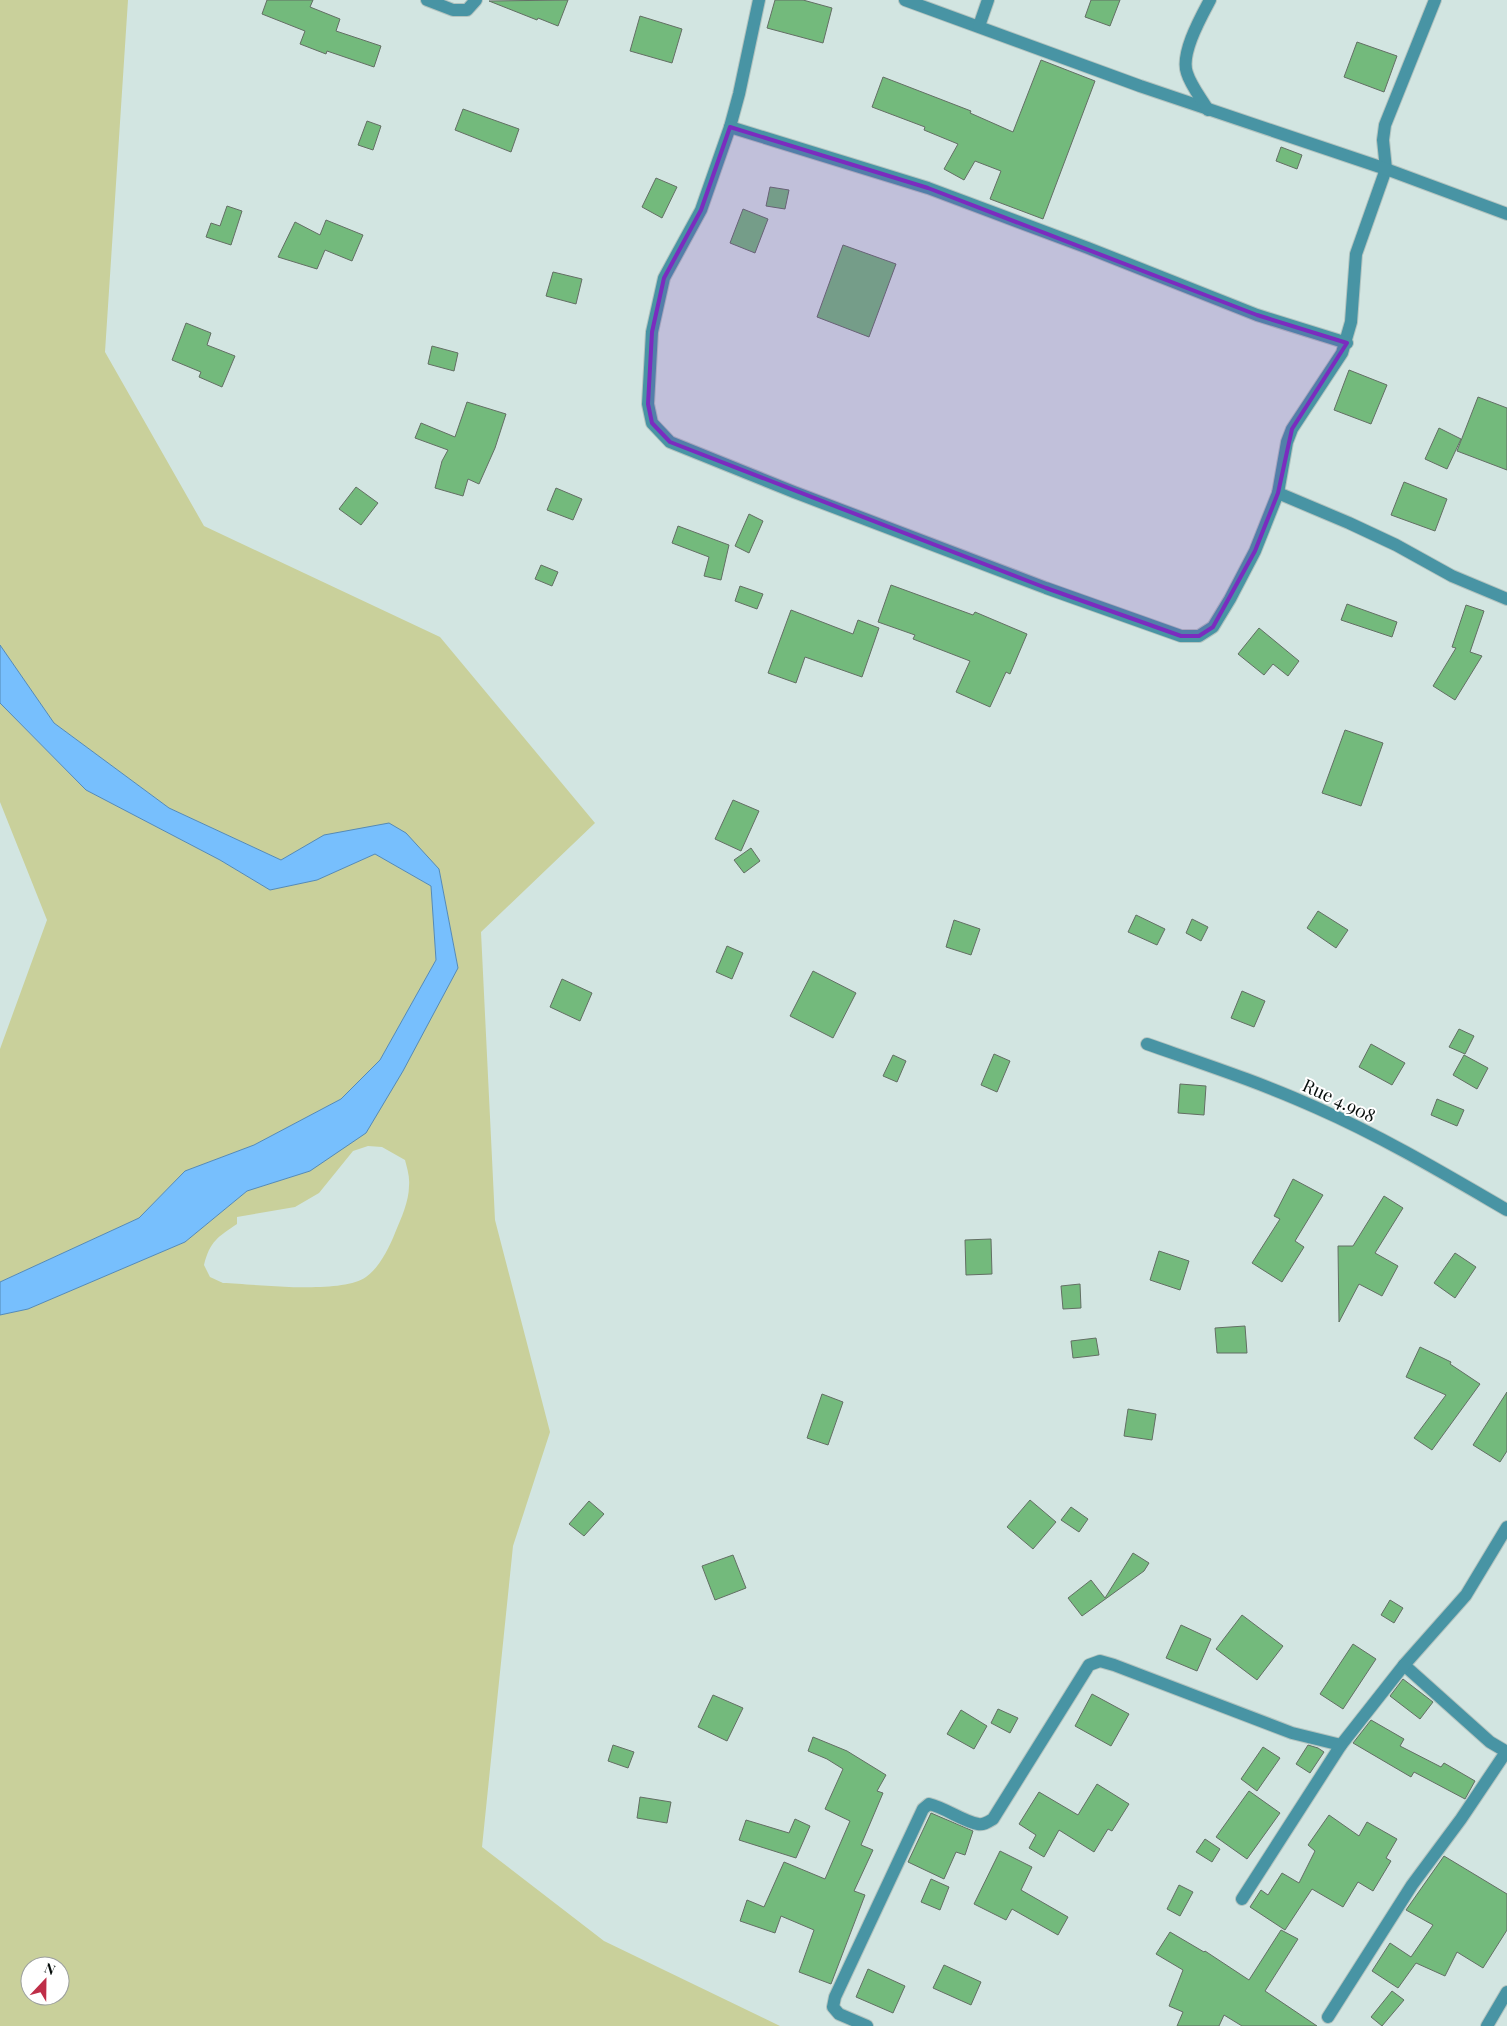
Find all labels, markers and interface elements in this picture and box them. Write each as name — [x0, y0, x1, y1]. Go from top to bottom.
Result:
street label: Rue 4.908 — [1299, 1073, 1380, 1127]
north arrow — [20, 1956, 70, 2006]
text: N — [42, 1958, 58, 1979]

